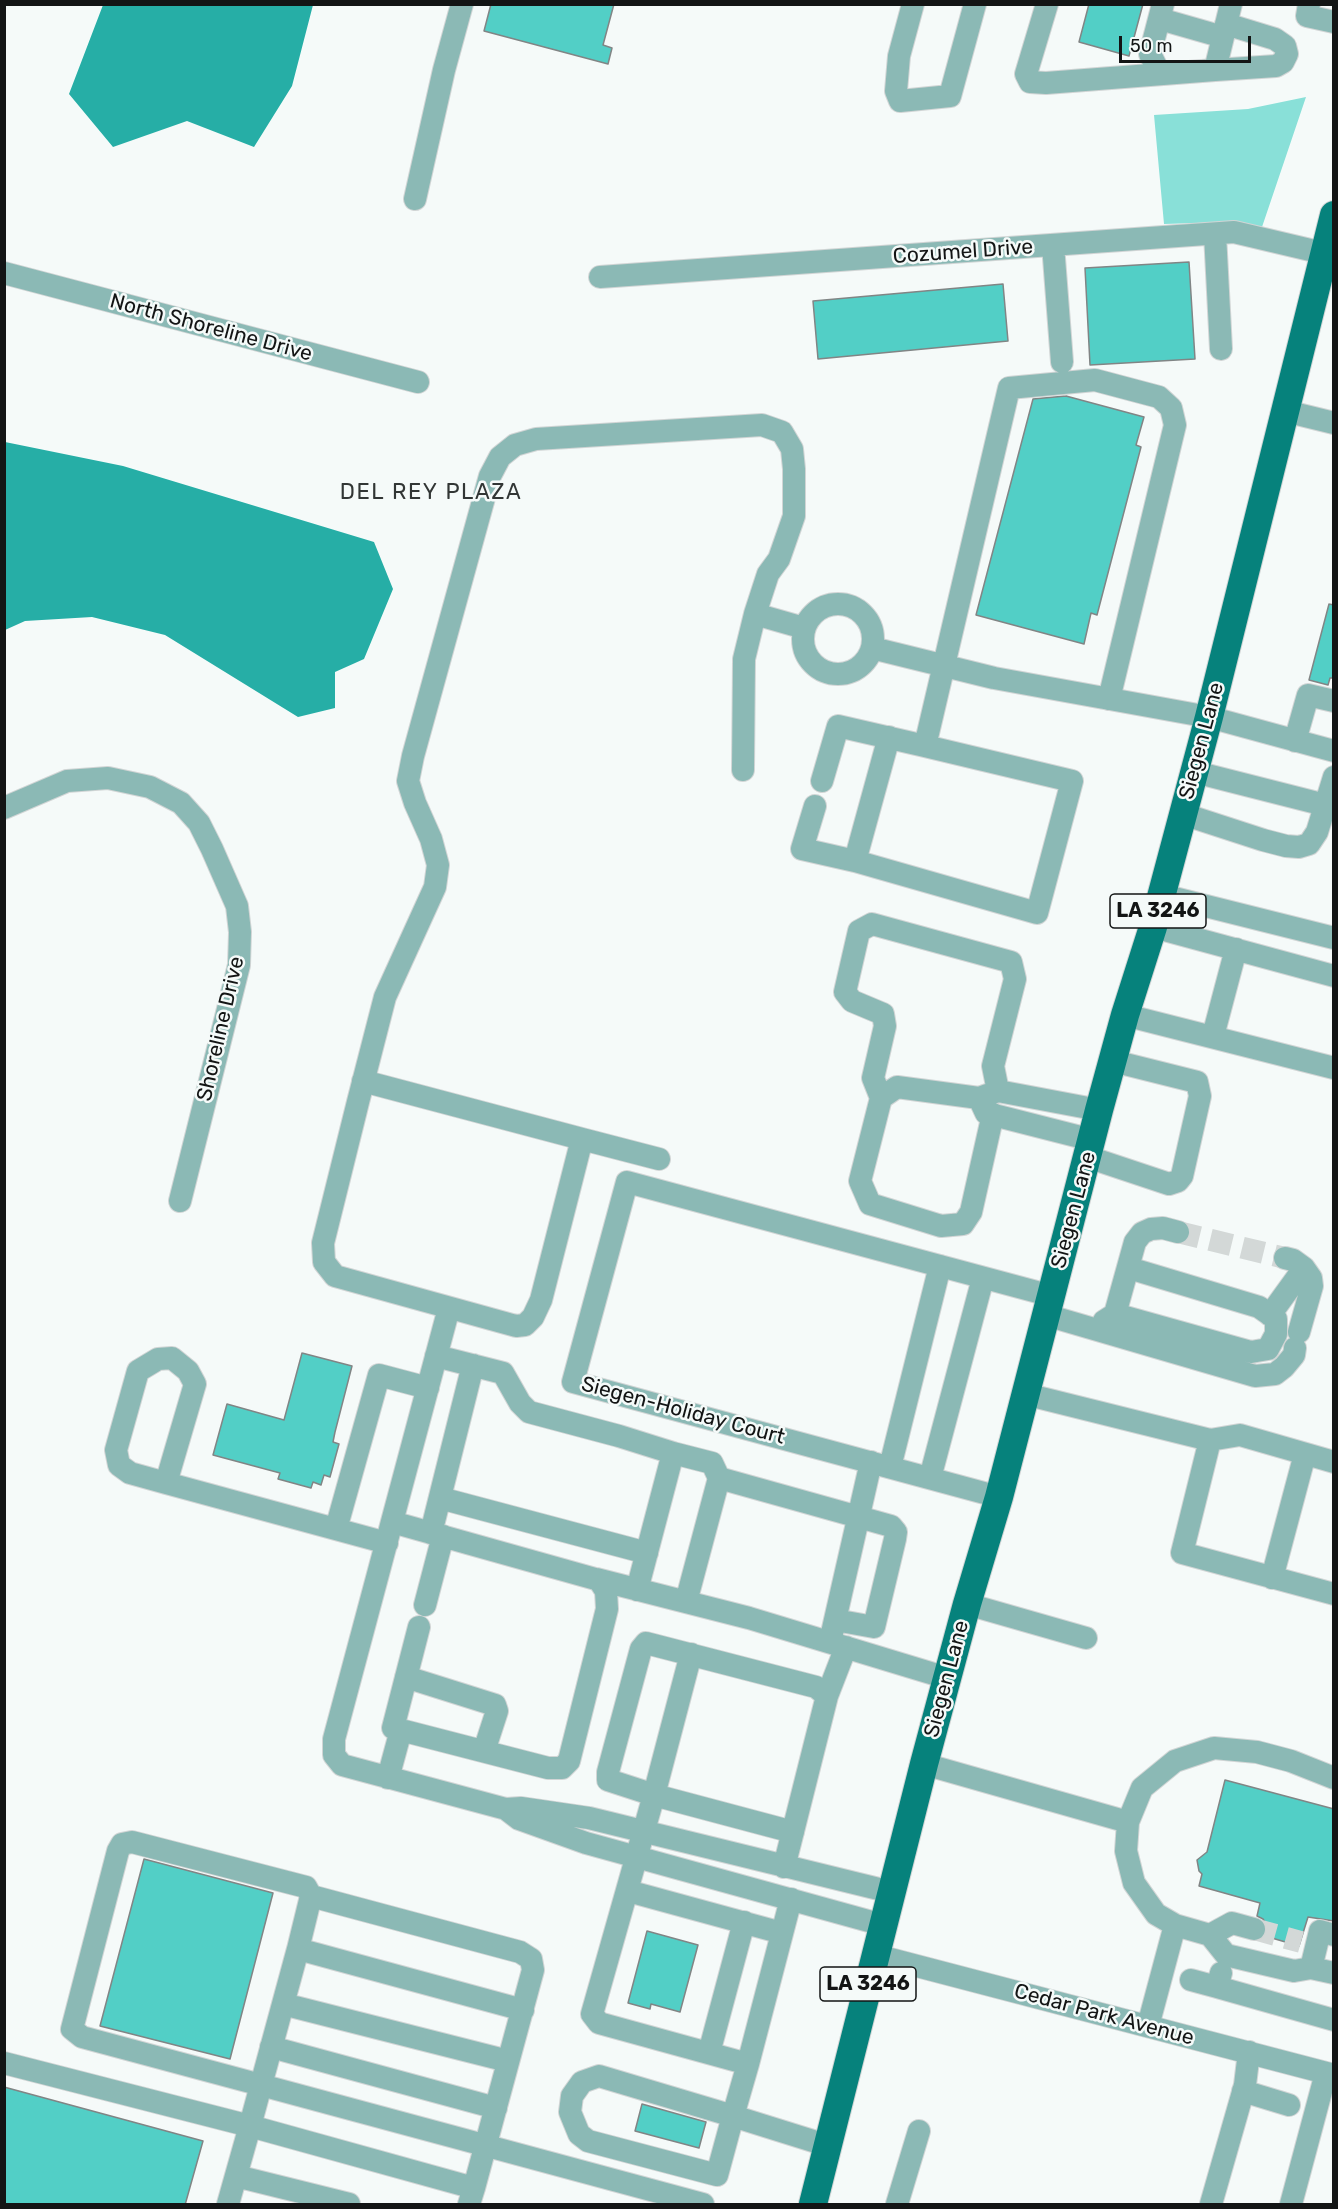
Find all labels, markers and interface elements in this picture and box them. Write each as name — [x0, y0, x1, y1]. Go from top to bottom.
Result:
scale bar — [1122, 24, 1254, 62]
text: 50 m — [1130, 35, 1173, 57]
street label: Cozumel Drive — [892, 235, 1034, 269]
street label: North Shoreline Drive — [107, 289, 315, 367]
district label: DEL REY PLAZA — [340, 480, 522, 506]
street label: Siegen Lane — [1174, 680, 1230, 802]
road number: LA 3246 — [1110, 894, 1206, 928]
street label: Shoreline Drive — [192, 954, 250, 1104]
street label: Siegen Lane — [1046, 1149, 1102, 1271]
street label: Siegen-Holiday Court — [578, 1372, 788, 1450]
street label: Siegen Lane — [919, 1618, 975, 1740]
road number: LA 3246 — [820, 1967, 916, 2001]
street label: Cedar Park Avenue — [1011, 1979, 1197, 2051]

